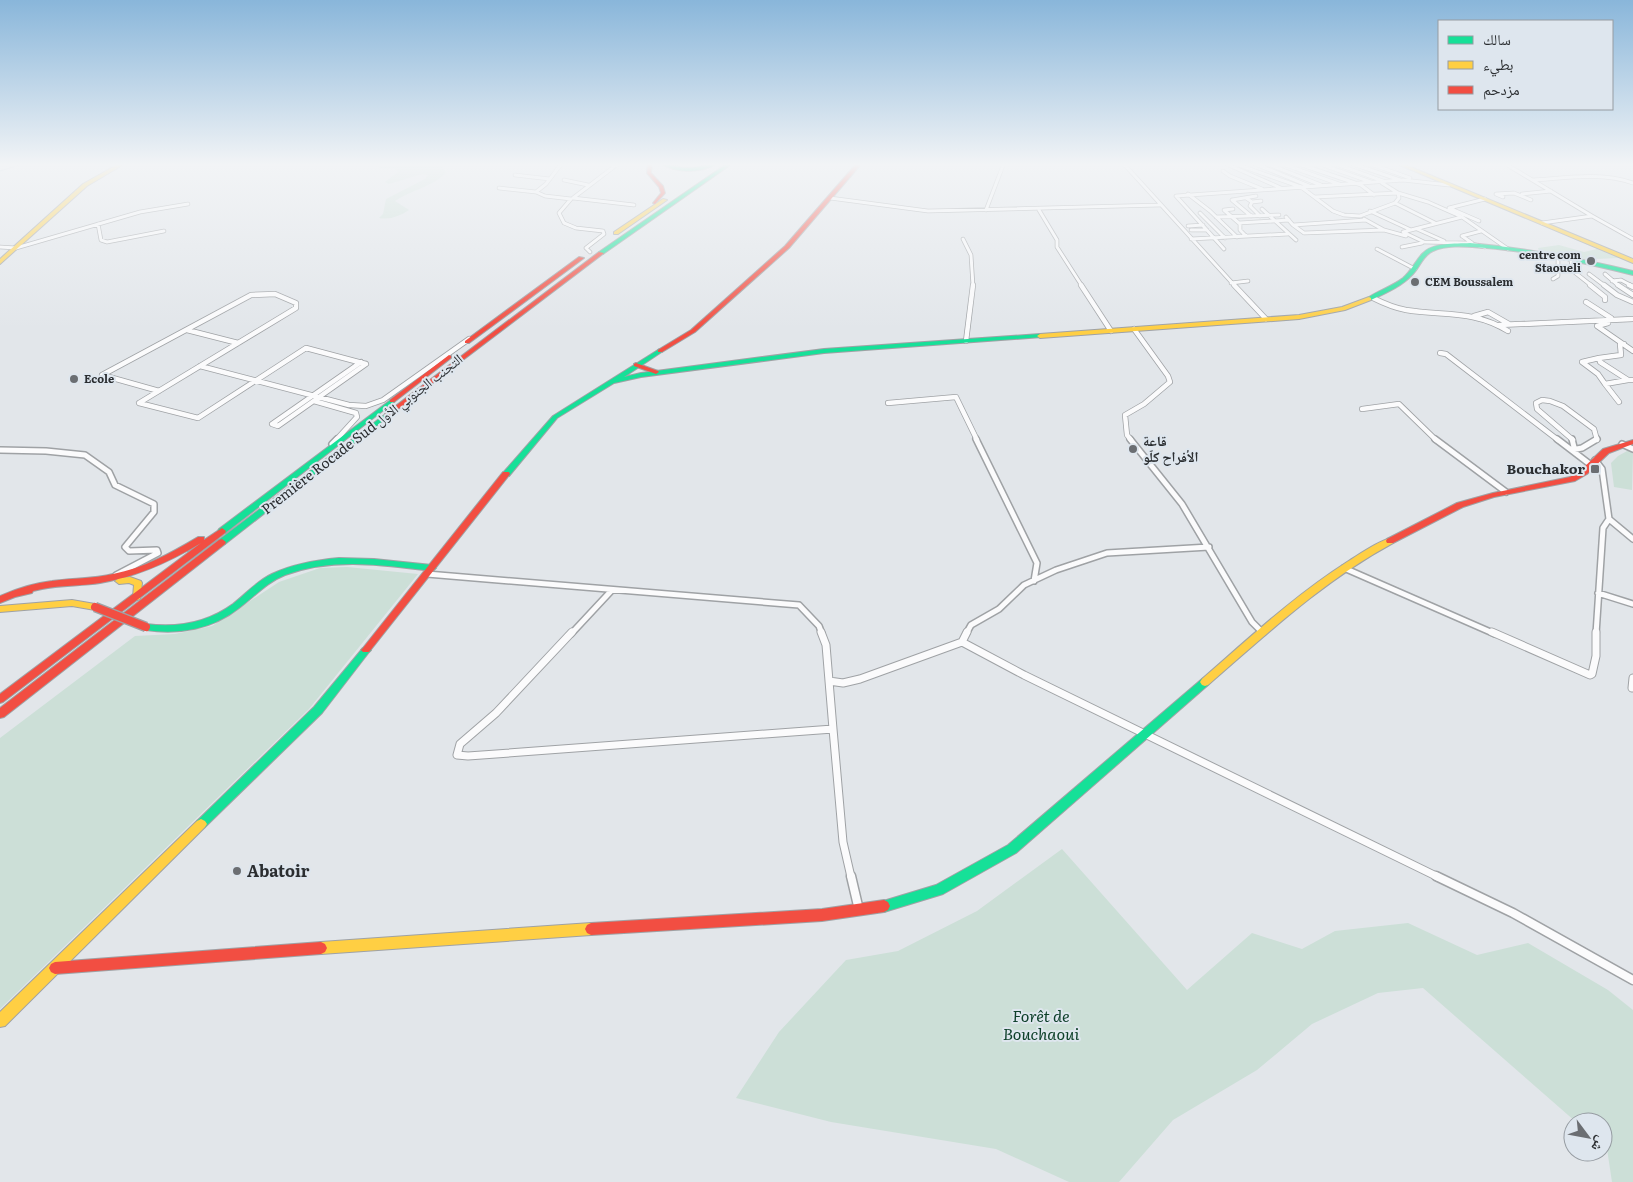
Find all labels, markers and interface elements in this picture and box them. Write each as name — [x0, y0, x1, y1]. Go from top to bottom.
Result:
legend — [1438, 20, 1613, 110]
text: سالك — [1483, 27, 1511, 50]
text: بطيء — [1483, 52, 1513, 77]
text: مزدحم — [1483, 77, 1520, 100]
place label: centre com Staoueli — [1519, 246, 1581, 275]
marker: centre com Staoueli — [1585, 255, 1597, 267]
place label: CEM Boussalem — [1425, 273, 1513, 289]
marker: CEM Boussalem — [1409, 276, 1421, 288]
street label: Première Rocade Sud التجنب الجنوبي الأول — [257, 348, 468, 520]
place label: Ecole — [84, 370, 114, 386]
marker: Ecole — [68, 373, 80, 385]
place label: قاعة الأفراح كلّو — [1143, 430, 1199, 466]
marker: قاعة الأفراح كلّو — [1127, 443, 1139, 455]
place label: Bouchakor — [1507, 458, 1585, 478]
marker: Bouchakor — [1589, 463, 1601, 475]
place label: Abatoir — [247, 858, 310, 882]
marker: Abatoir — [231, 865, 243, 877]
park label: Forêt de Bouchaoui — [1003, 1003, 1079, 1045]
north arrow — [1563, 1112, 1613, 1162]
text: ش — [1587, 1133, 1612, 1156]

